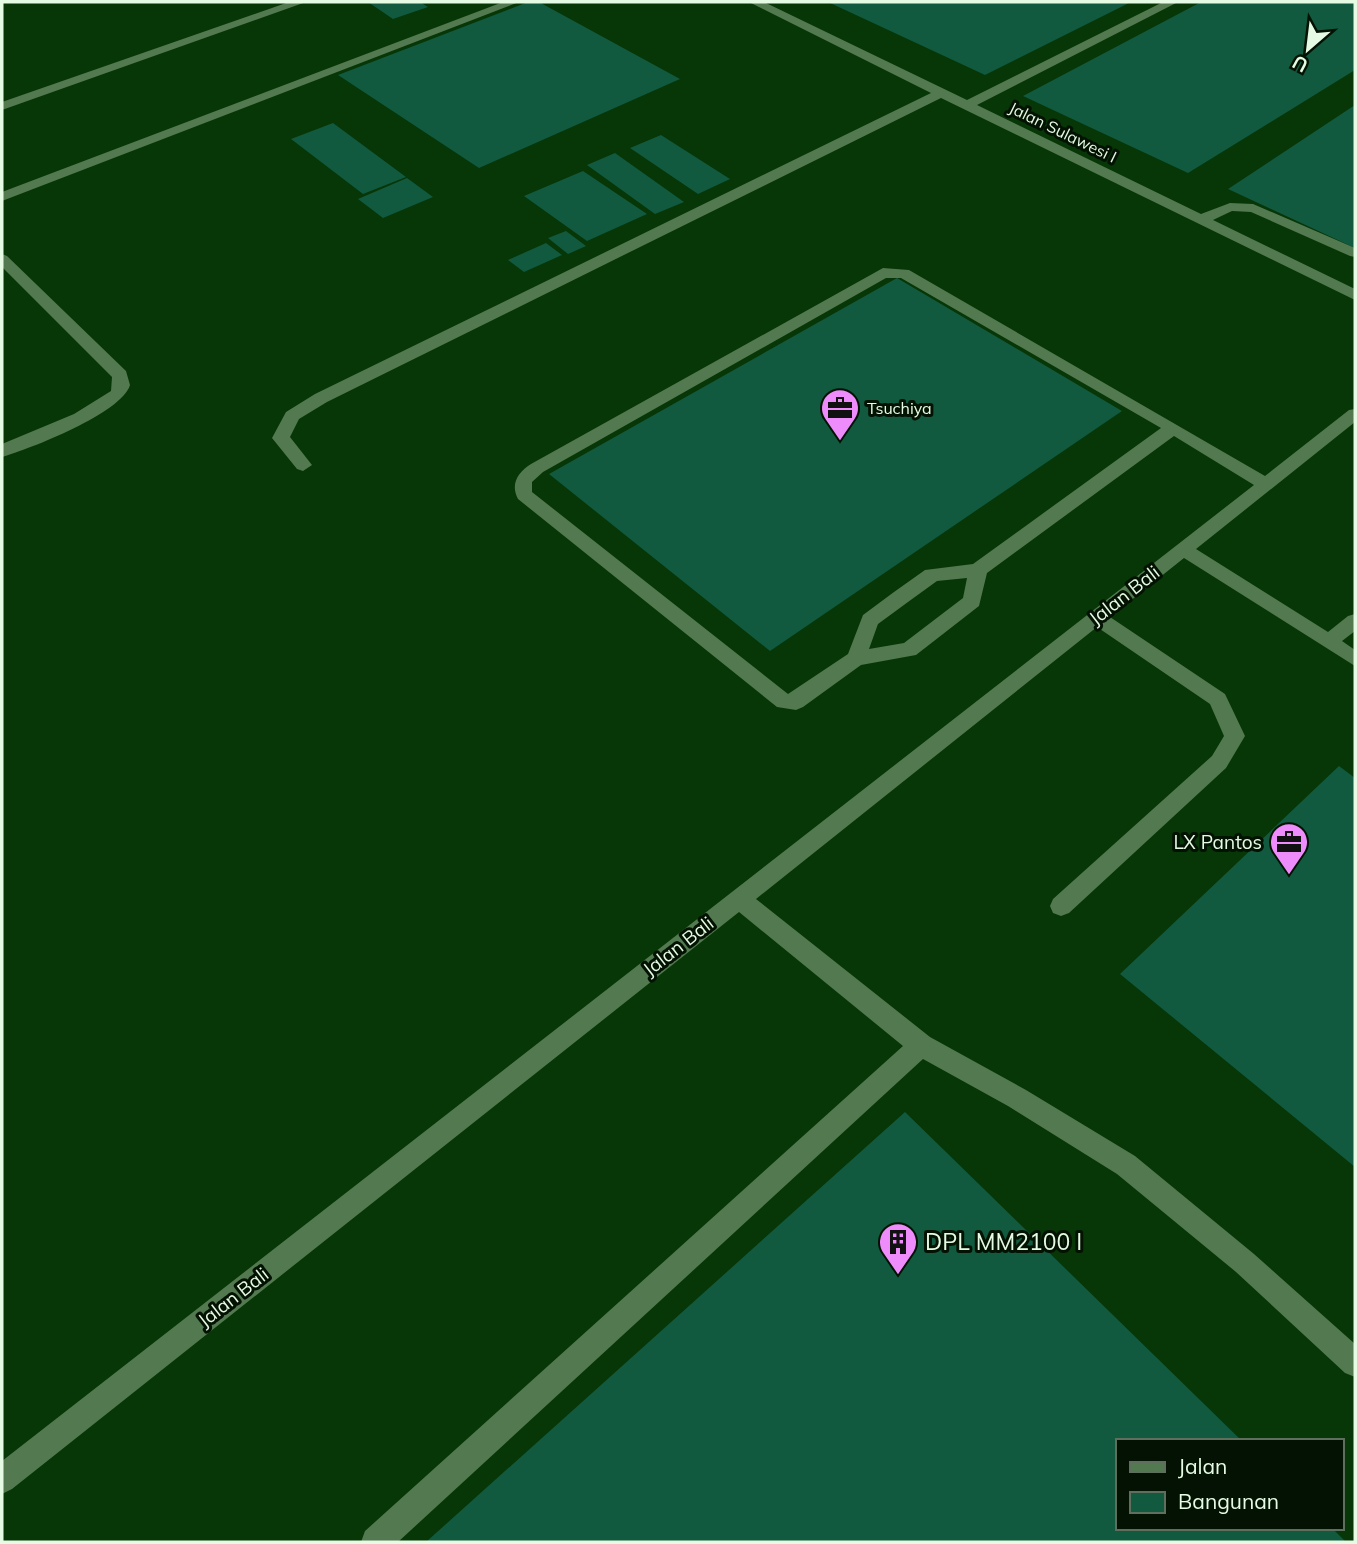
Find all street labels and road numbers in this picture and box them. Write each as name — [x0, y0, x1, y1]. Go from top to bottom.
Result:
street label: Jalan Sulawesi I — [1006, 97, 1120, 167]
street label: Jalan Bali — [1084, 560, 1164, 630]
street label: Jalan Bali — [638, 911, 718, 981]
street label: Jalan Bali — [193, 1262, 273, 1332]

